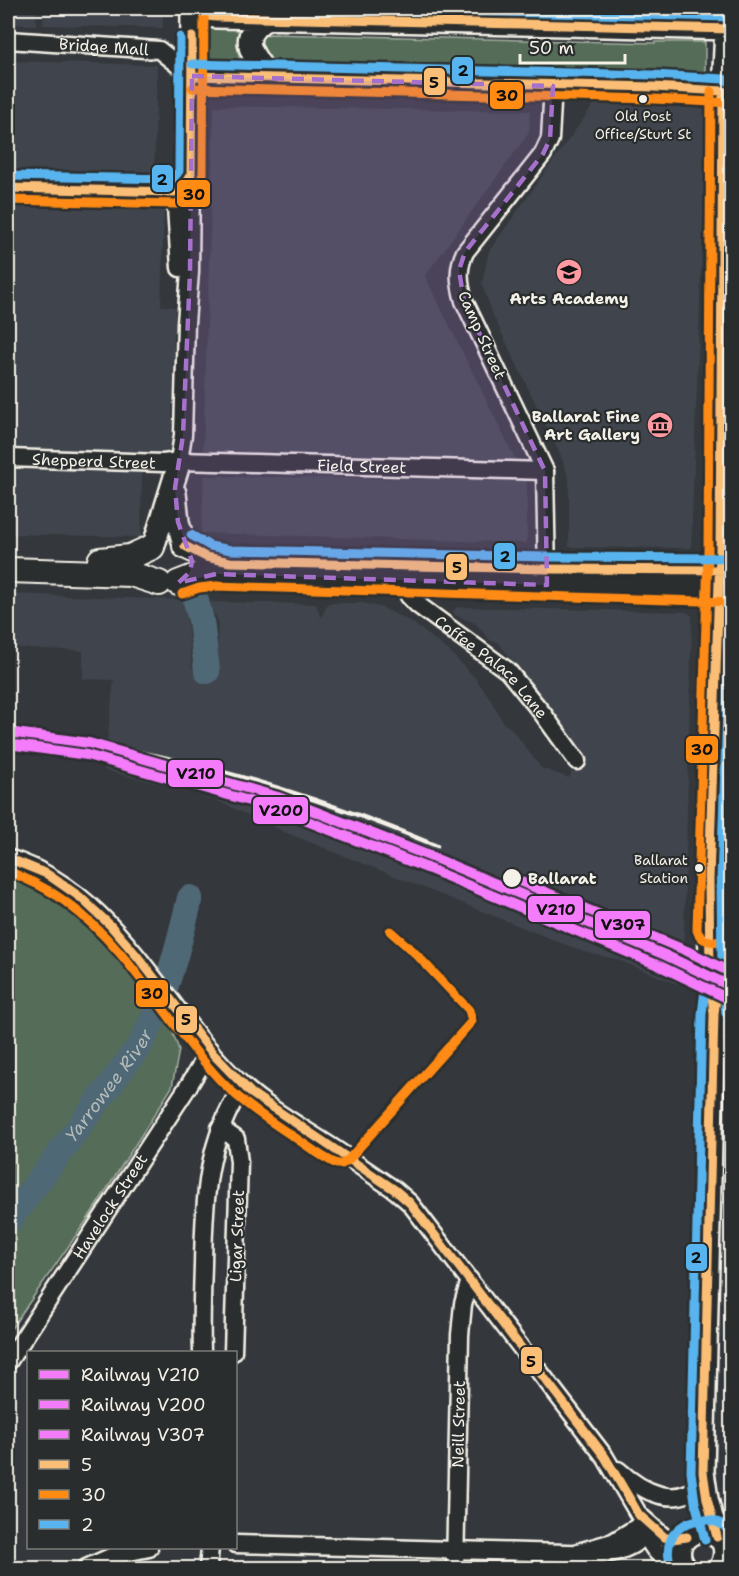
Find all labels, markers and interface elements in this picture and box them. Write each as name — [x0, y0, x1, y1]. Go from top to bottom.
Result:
scale bar — [520, 27, 625, 65]
street label: Bridge Mall — [58, 33, 149, 60]
text: 50 m — [529, 36, 574, 60]
line badge: 2 — [451, 56, 474, 85]
text: 2 — [457, 60, 469, 81]
line badge: 5 — [423, 67, 446, 96]
text: 5 — [429, 72, 439, 93]
line badge: 30 — [489, 81, 524, 110]
text: 30 — [496, 85, 518, 106]
marker: Old Post Office/Sturt St — [637, 93, 649, 105]
place label: Old Post Office/Sturt St — [595, 107, 691, 143]
line badge: 2 — [151, 164, 174, 193]
text: 2 — [156, 169, 168, 190]
line badge: 30 — [176, 179, 211, 208]
text: 30 — [183, 184, 205, 205]
school or university icon: Arts Academy — [554, 257, 584, 287]
street label: Camp Street — [453, 287, 511, 383]
place label: Arts Academy — [510, 288, 628, 309]
place label: Ballarat Fine Art Gallery — [532, 406, 640, 445]
museum icon: Ballarat Fine Art Gallery — [645, 410, 675, 440]
street label: Shepperd Street — [32, 448, 156, 473]
street label: Field Street — [317, 454, 407, 478]
line badge: 2 — [493, 542, 516, 570]
text: 2 — [499, 546, 511, 567]
line badge: 5 — [445, 553, 468, 581]
text: 5 — [452, 557, 462, 578]
street label: Coffee Palace Lane — [431, 610, 553, 723]
line badge: 30 — [685, 735, 719, 764]
text: 30 — [691, 739, 713, 760]
line badge: V210 — [167, 759, 224, 788]
text: V210 — [176, 763, 216, 784]
line badge: V200 — [252, 796, 309, 825]
text: V200 — [259, 800, 303, 821]
place label: Ballarat Station — [634, 851, 688, 887]
marker: Ballarat Station — [693, 862, 705, 874]
marker: Ballarat — [501, 867, 523, 889]
place label: Ballarat — [528, 868, 597, 889]
line badge: V210 — [527, 895, 584, 923]
text: V210 — [536, 899, 576, 920]
line badge: V307 — [594, 910, 651, 939]
text: V307 — [601, 914, 645, 935]
line badge: 30 — [135, 979, 169, 1008]
text: 30 — [141, 983, 163, 1004]
line badge: 5 — [175, 1005, 198, 1034]
text: 5 — [181, 1009, 191, 1030]
water label: Yarrowee River — [60, 1025, 159, 1147]
street label: Havelock Street — [68, 1150, 152, 1263]
street label: Ligar Street — [225, 1190, 249, 1282]
line badge: 2 — [685, 1243, 708, 1272]
text: 2 — [690, 1247, 702, 1268]
line badge: 5 — [520, 1346, 543, 1375]
legend — [27, 1351, 237, 1549]
text: 5 — [526, 1351, 536, 1372]
text: Railway V210 — [81, 1363, 200, 1387]
street label: Neill Street — [447, 1380, 470, 1468]
text: Railway V200 — [81, 1393, 206, 1417]
text: Railway V307 — [81, 1423, 205, 1447]
text: 5 — [81, 1453, 92, 1477]
text: 30 — [81, 1483, 106, 1507]
text: 2 — [81, 1513, 94, 1537]

